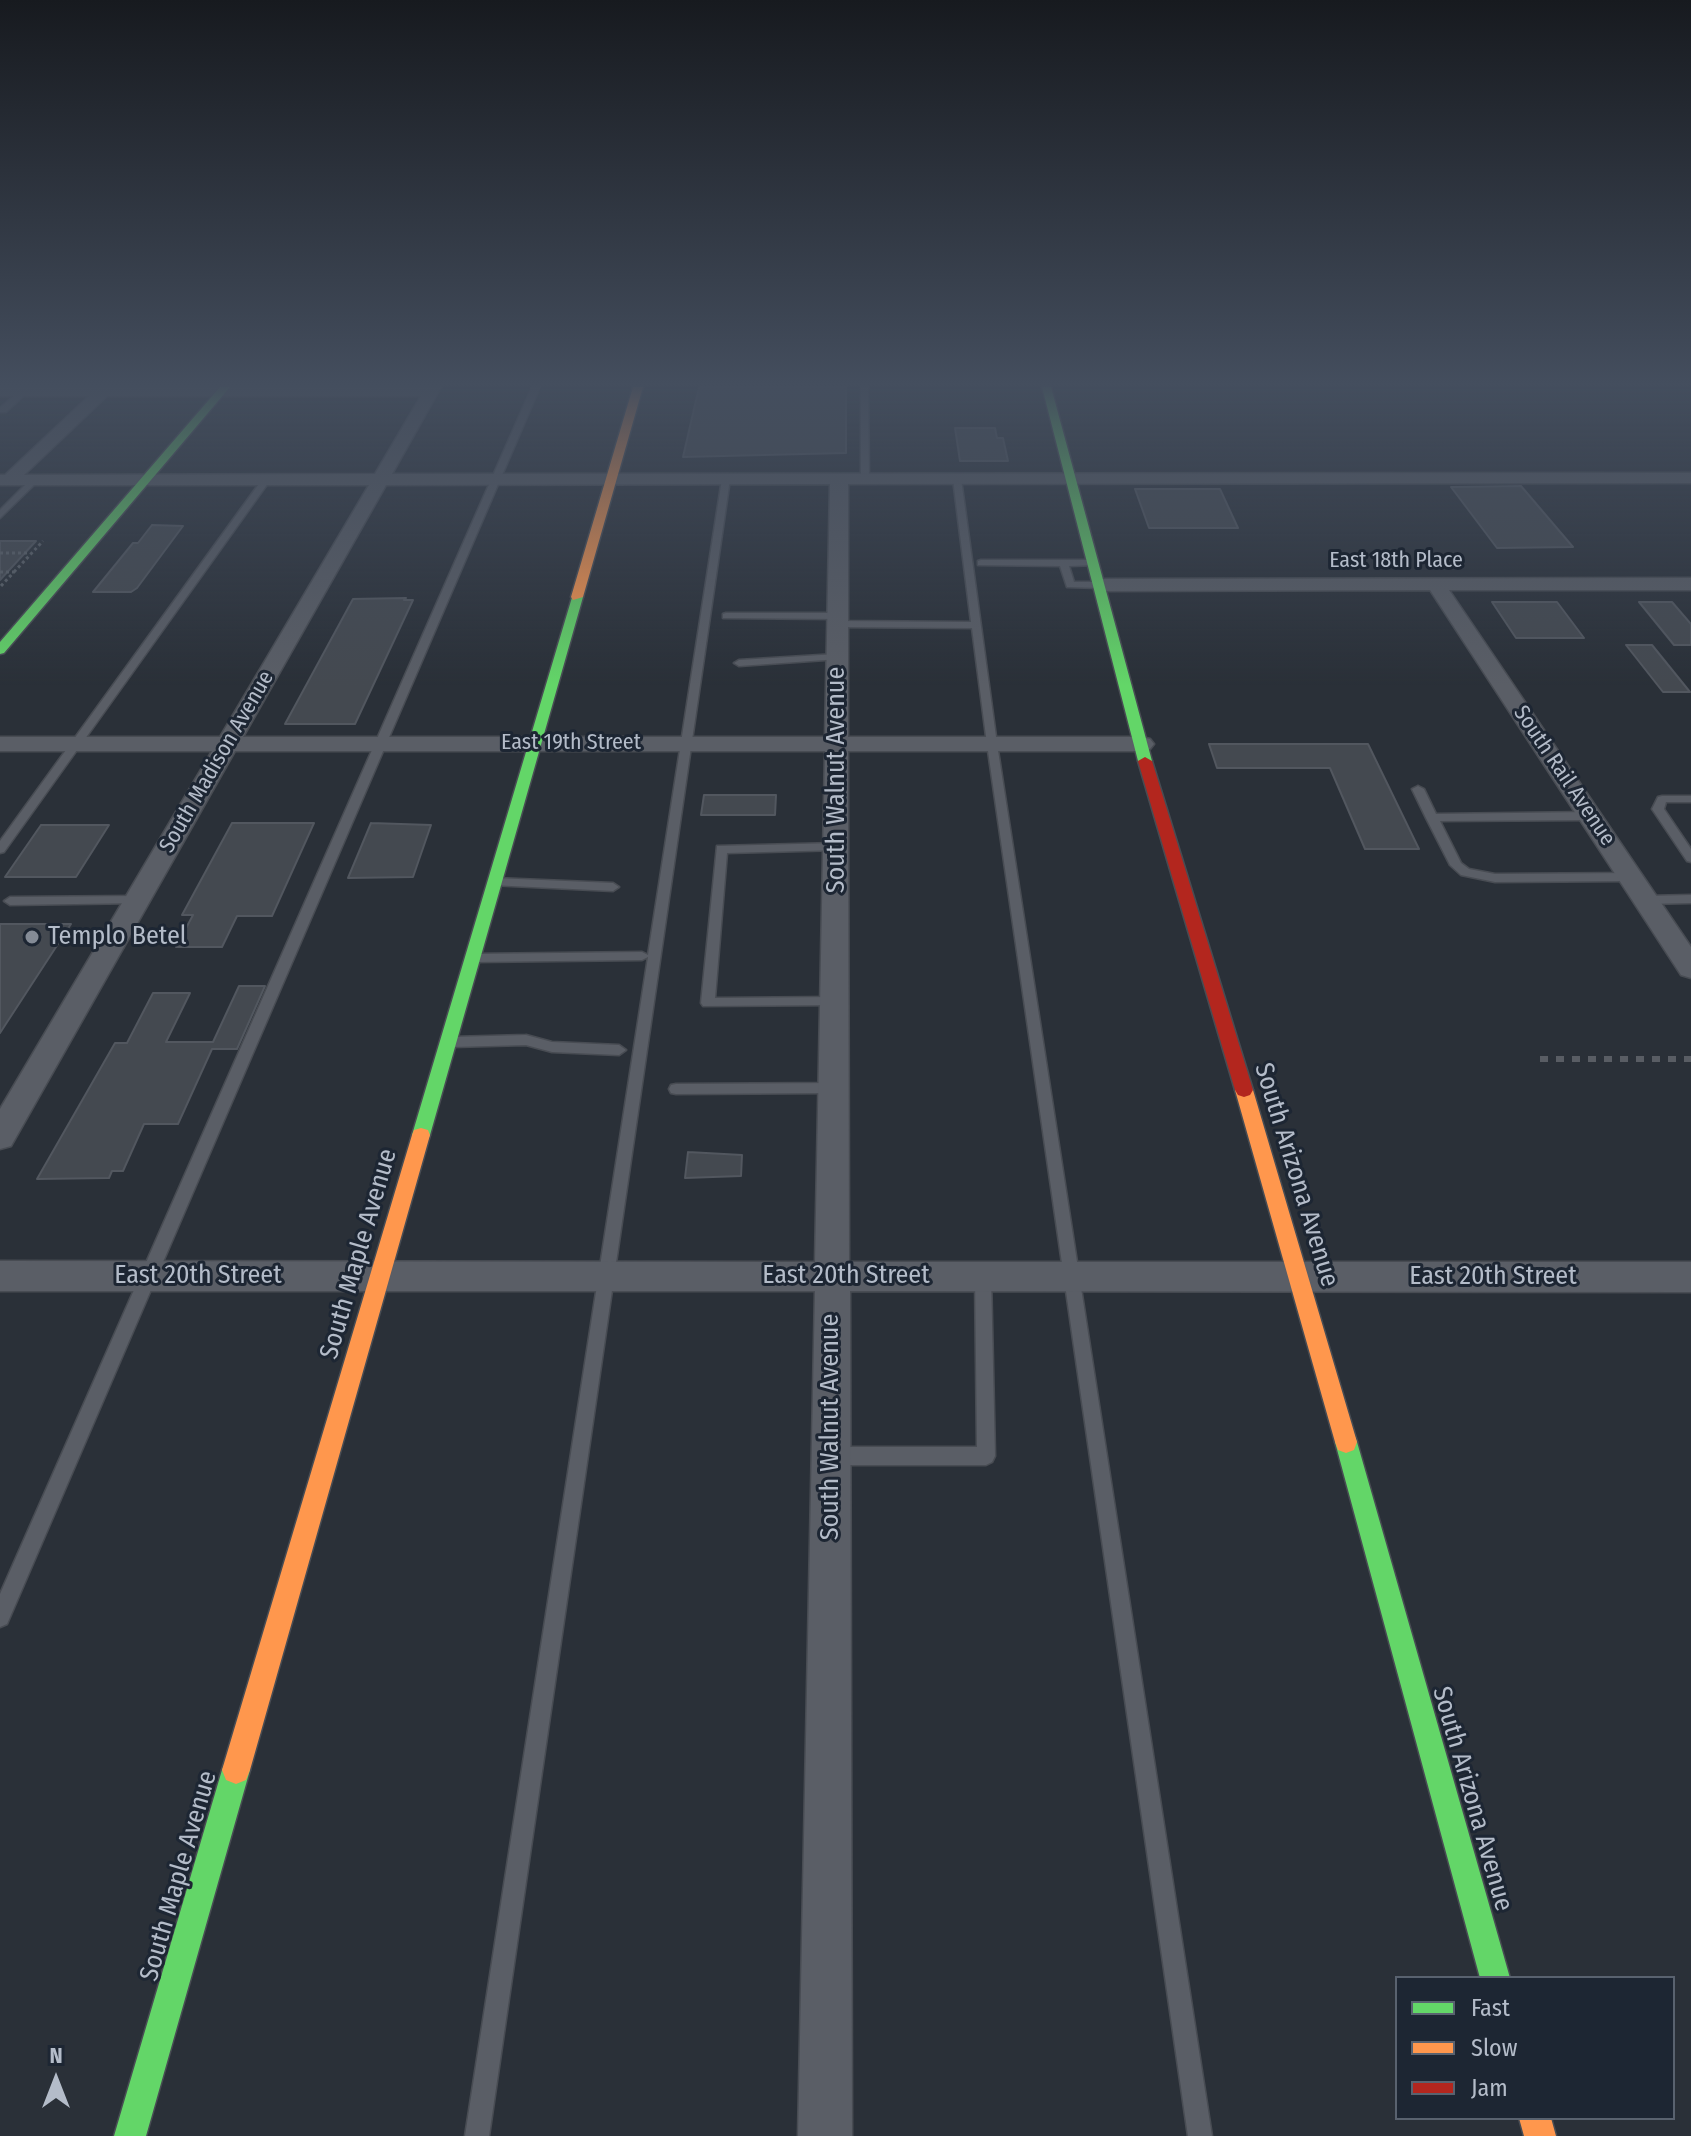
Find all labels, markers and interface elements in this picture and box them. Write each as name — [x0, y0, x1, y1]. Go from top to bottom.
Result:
street label: East 18th Place — [1329, 548, 1463, 574]
street label: South Madison Avenue — [154, 666, 280, 858]
street label: South Walnut Avenue — [821, 667, 853, 893]
street label: South Rail Avenue — [1507, 701, 1621, 851]
street label: East 19th Street — [501, 730, 641, 756]
place label: Templo Betel — [48, 921, 187, 953]
marker: Templo Betel — [23, 928, 41, 946]
street label: South Arizona Avenue — [1247, 1059, 1345, 1291]
street label: South Maple Avenue — [314, 1145, 404, 1363]
street label: East 20th Street — [114, 1260, 282, 1292]
street label: East 20th Street — [762, 1260, 930, 1292]
street label: East 20th Street — [1409, 1261, 1577, 1293]
street label: South Walnut Avenue — [815, 1314, 847, 1540]
street label: South Arizona Avenue — [1425, 1683, 1519, 1915]
street label: South Maple Avenue — [134, 1767, 224, 1985]
legend — [1395, 1976, 1675, 2120]
text: Fast — [1471, 1994, 1510, 2022]
text: Slow — [1471, 2034, 1517, 2062]
north arrow — [16, 2040, 96, 2120]
text: N — [49, 2042, 63, 2069]
text: Jam — [1471, 2074, 1508, 2102]

